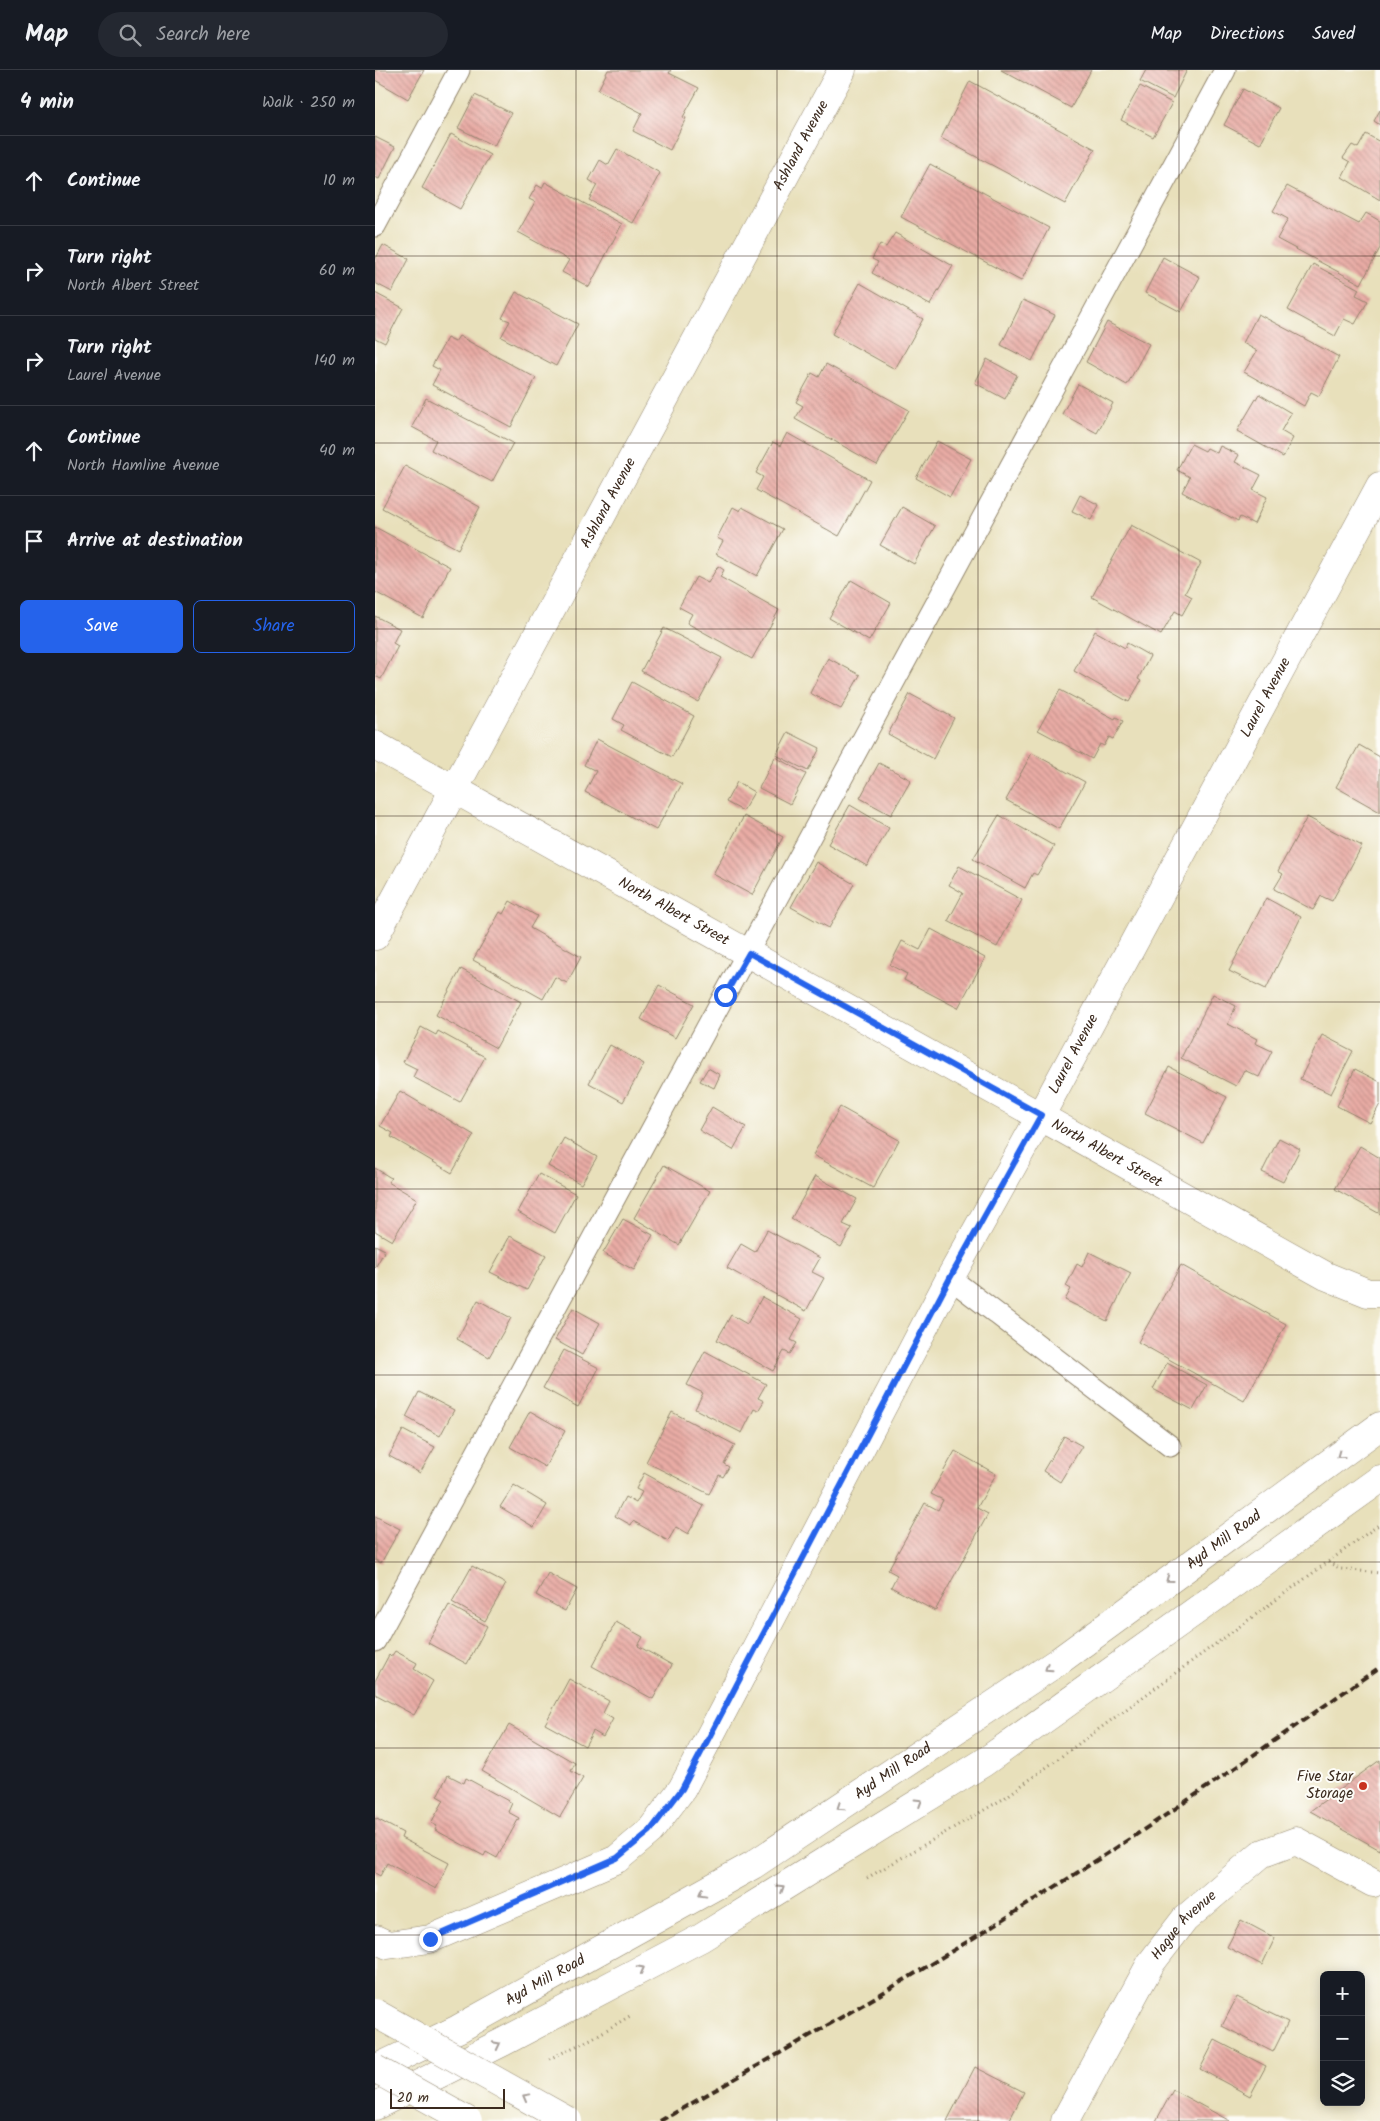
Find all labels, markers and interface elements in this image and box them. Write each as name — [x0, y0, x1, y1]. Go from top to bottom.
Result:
search box — [98, 12, 448, 57]
text: Map — [25, 15, 68, 54]
text: Search here — [156, 20, 250, 50]
text: Map — [1150, 20, 1182, 49]
text: Directions — [1210, 20, 1284, 49]
text: Saved — [1312, 20, 1355, 49]
icon: search — [116, 21, 144, 49]
text: 4 min — [20, 86, 74, 119]
text: Walk · 250 m — [262, 90, 355, 115]
street label: Ashland Avenue — [767, 96, 836, 195]
text: Continue — [67, 166, 140, 196]
icon: ahead — [20, 167, 48, 195]
text: 10 m — [323, 168, 355, 193]
text: Turn right — [67, 243, 152, 273]
icon: right — [20, 257, 48, 285]
text: 60 m — [319, 258, 355, 283]
text: North Albert Street — [67, 273, 199, 298]
text: Turn right — [67, 333, 152, 363]
icon: right — [20, 347, 48, 375]
text: 140 m — [314, 348, 355, 373]
text: Laurel Avenue — [67, 363, 161, 388]
text: Continue — [67, 423, 140, 453]
icon: ahead — [20, 437, 48, 465]
text: 40 m — [319, 438, 355, 463]
text: North Hamline Avenue — [67, 453, 220, 478]
street label: Ashland Avenue — [574, 453, 643, 553]
text: Arrive at destination — [67, 526, 243, 556]
icon: arrive — [20, 527, 48, 555]
button: Save — [20, 600, 183, 653]
button: Share — [193, 600, 355, 653]
street label: Laurel Avenue — [1234, 653, 1298, 742]
street label: North Albert Street — [614, 871, 734, 953]
route start — [714, 984, 737, 1007]
street label: Laurel Avenue — [1042, 1009, 1105, 1099]
street label: North Albert Street — [1047, 1113, 1167, 1194]
one-way arrow — [1337, 1449, 1346, 1458]
street label: Ayd Mill Road — [1181, 1504, 1267, 1576]
one-way arrow — [1166, 1574, 1175, 1582]
one-way arrow — [1044, 1662, 1054, 1671]
street label: Ayd Mill Road — [850, 1737, 937, 1806]
place label: Five Star Storage — [1297, 1765, 1354, 1806]
marker: Five Star Storage — [1357, 1780, 1369, 1792]
one-way arrow — [914, 1799, 923, 1809]
one-way arrow — [836, 1801, 846, 1810]
one-way arrow — [776, 1885, 785, 1894]
street label: Hague Avenue — [1145, 1885, 1222, 1966]
one-way arrow — [699, 1887, 708, 1897]
route end — [419, 1928, 442, 1951]
street label: Ayd Mill Road — [501, 1948, 590, 2012]
one-way arrow — [636, 1966, 645, 1976]
map controls — [1320, 1971, 1365, 2106]
button: + — [1320, 1971, 1365, 2016]
button: − — [1320, 2016, 1365, 2061]
one-way arrow — [492, 2041, 501, 2051]
button: layers — [1320, 2061, 1365, 2106]
scale bar — [390, 2086, 505, 2109]
text: 20 m — [397, 2087, 429, 2109]
one-way arrow — [522, 2094, 531, 2104]

